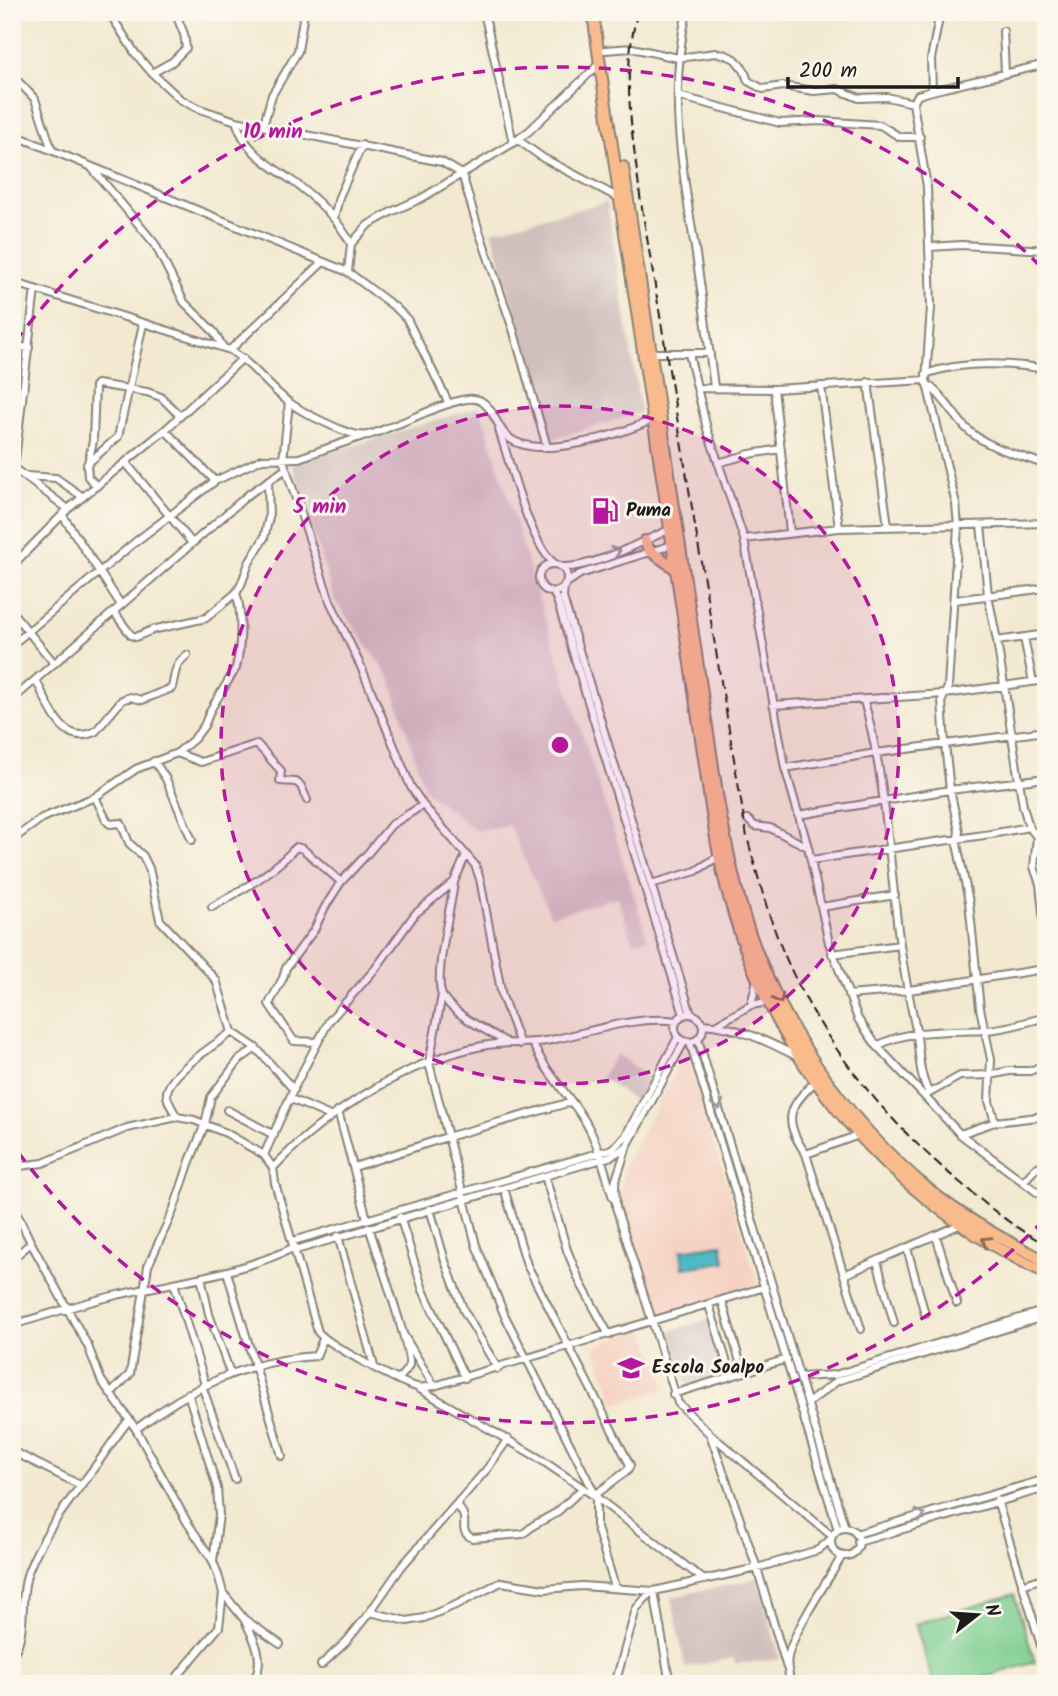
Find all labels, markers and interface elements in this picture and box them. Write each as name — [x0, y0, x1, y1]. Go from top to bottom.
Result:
scale bar — [788, 46, 958, 90]
text: 200 m — [799, 55, 857, 88]
text: 10 min — [243, 116, 303, 149]
text: 5 min — [292, 491, 347, 524]
fuel station icon: Puma — [590, 496, 620, 526]
place label: Puma — [626, 496, 671, 526]
one-way arrow — [610, 547, 622, 561]
centre of rings — [548, 733, 572, 757]
one-way arrow — [771, 992, 785, 1004]
one-way arrow — [710, 1098, 725, 1110]
one-way arrow — [980, 1237, 993, 1250]
school or university icon: Escola Soalpo — [616, 1353, 646, 1383]
place label: Escola Soalpo — [652, 1353, 764, 1383]
one-way arrow — [915, 1509, 927, 1524]
north arrow — [942, 1580, 1012, 1650]
text: N — [975, 1600, 1007, 1621]

